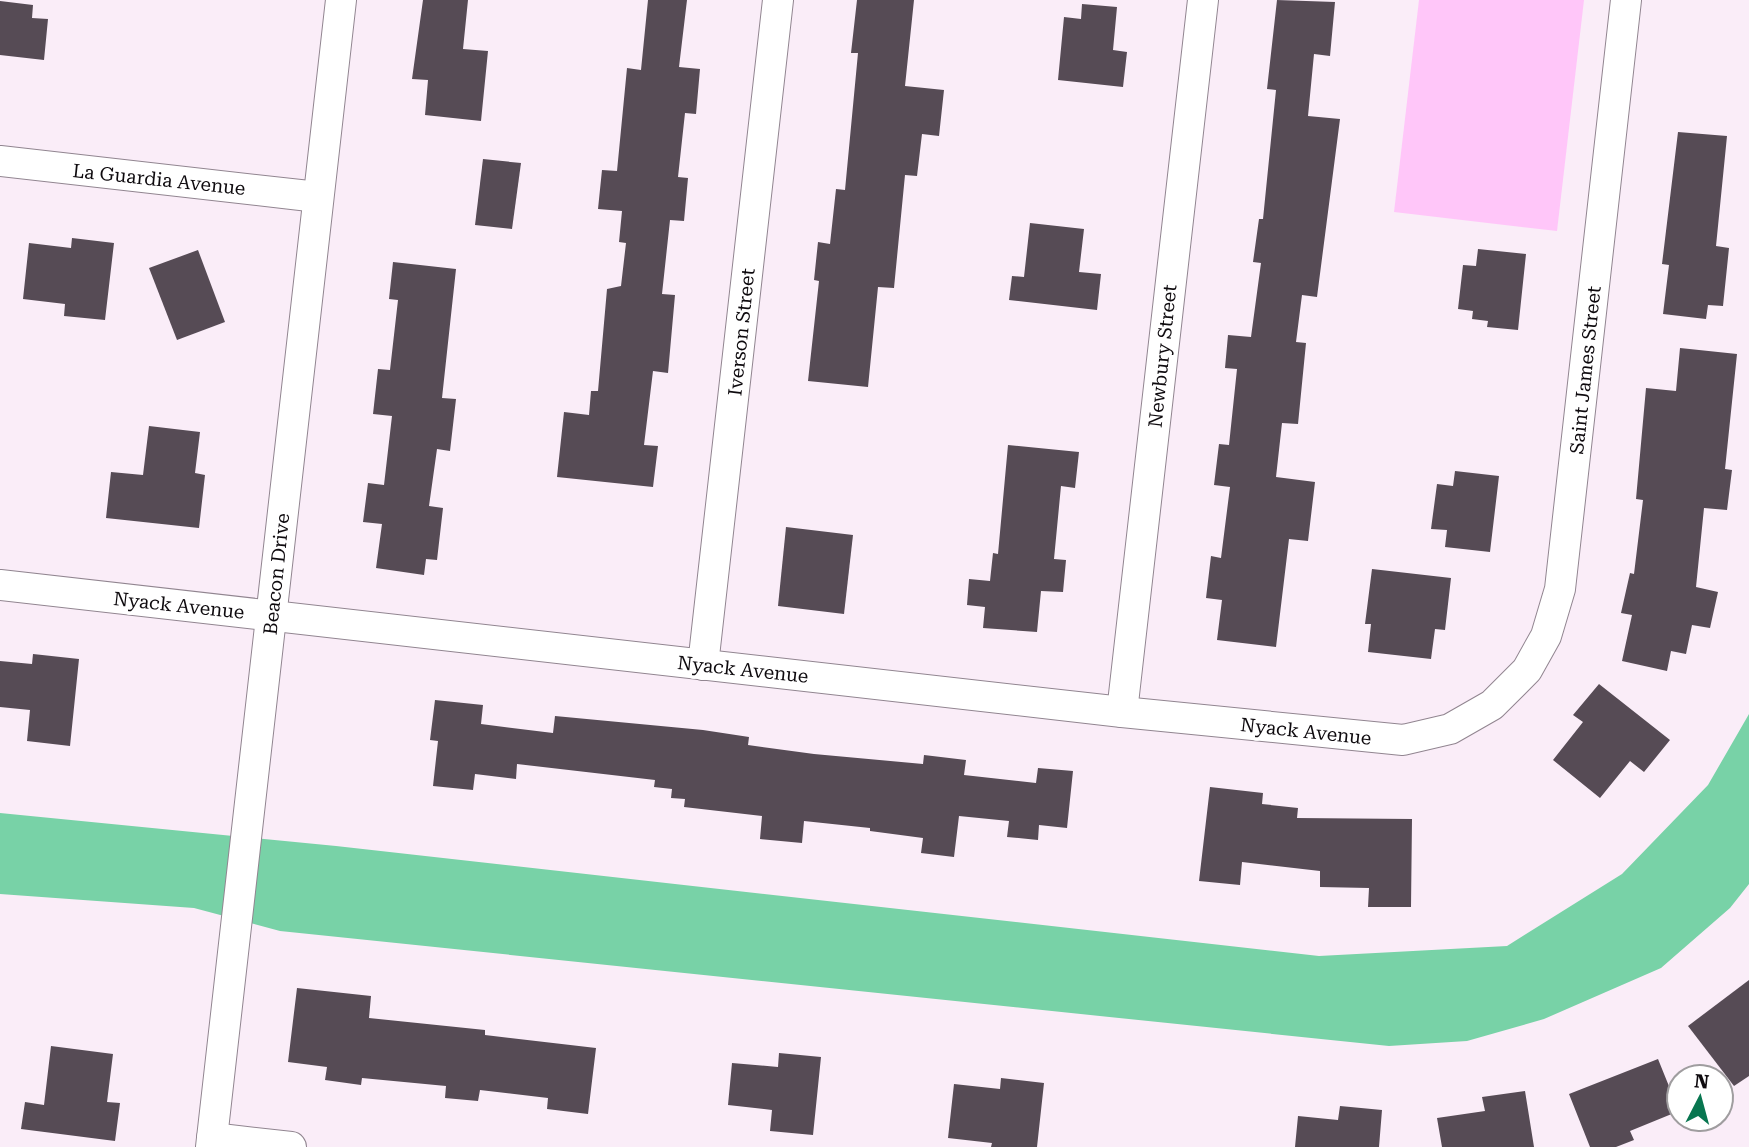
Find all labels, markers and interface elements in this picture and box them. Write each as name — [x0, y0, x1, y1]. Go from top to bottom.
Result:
street label: La Guardia Avenue — [71, 159, 246, 200]
street label: Iverson Street — [723, 267, 760, 397]
street label: Newbury Street — [1144, 283, 1181, 429]
street label: Saint James Street — [1565, 285, 1606, 455]
street label: Beacon Drive — [259, 512, 294, 636]
street label: Nyack Avenue — [112, 587, 246, 624]
street label: Nyack Avenue — [676, 651, 810, 688]
street label: Nyack Avenue — [1239, 713, 1373, 750]
north arrow — [1665, 1063, 1735, 1133]
text: N — [1693, 1069, 1711, 1094]

